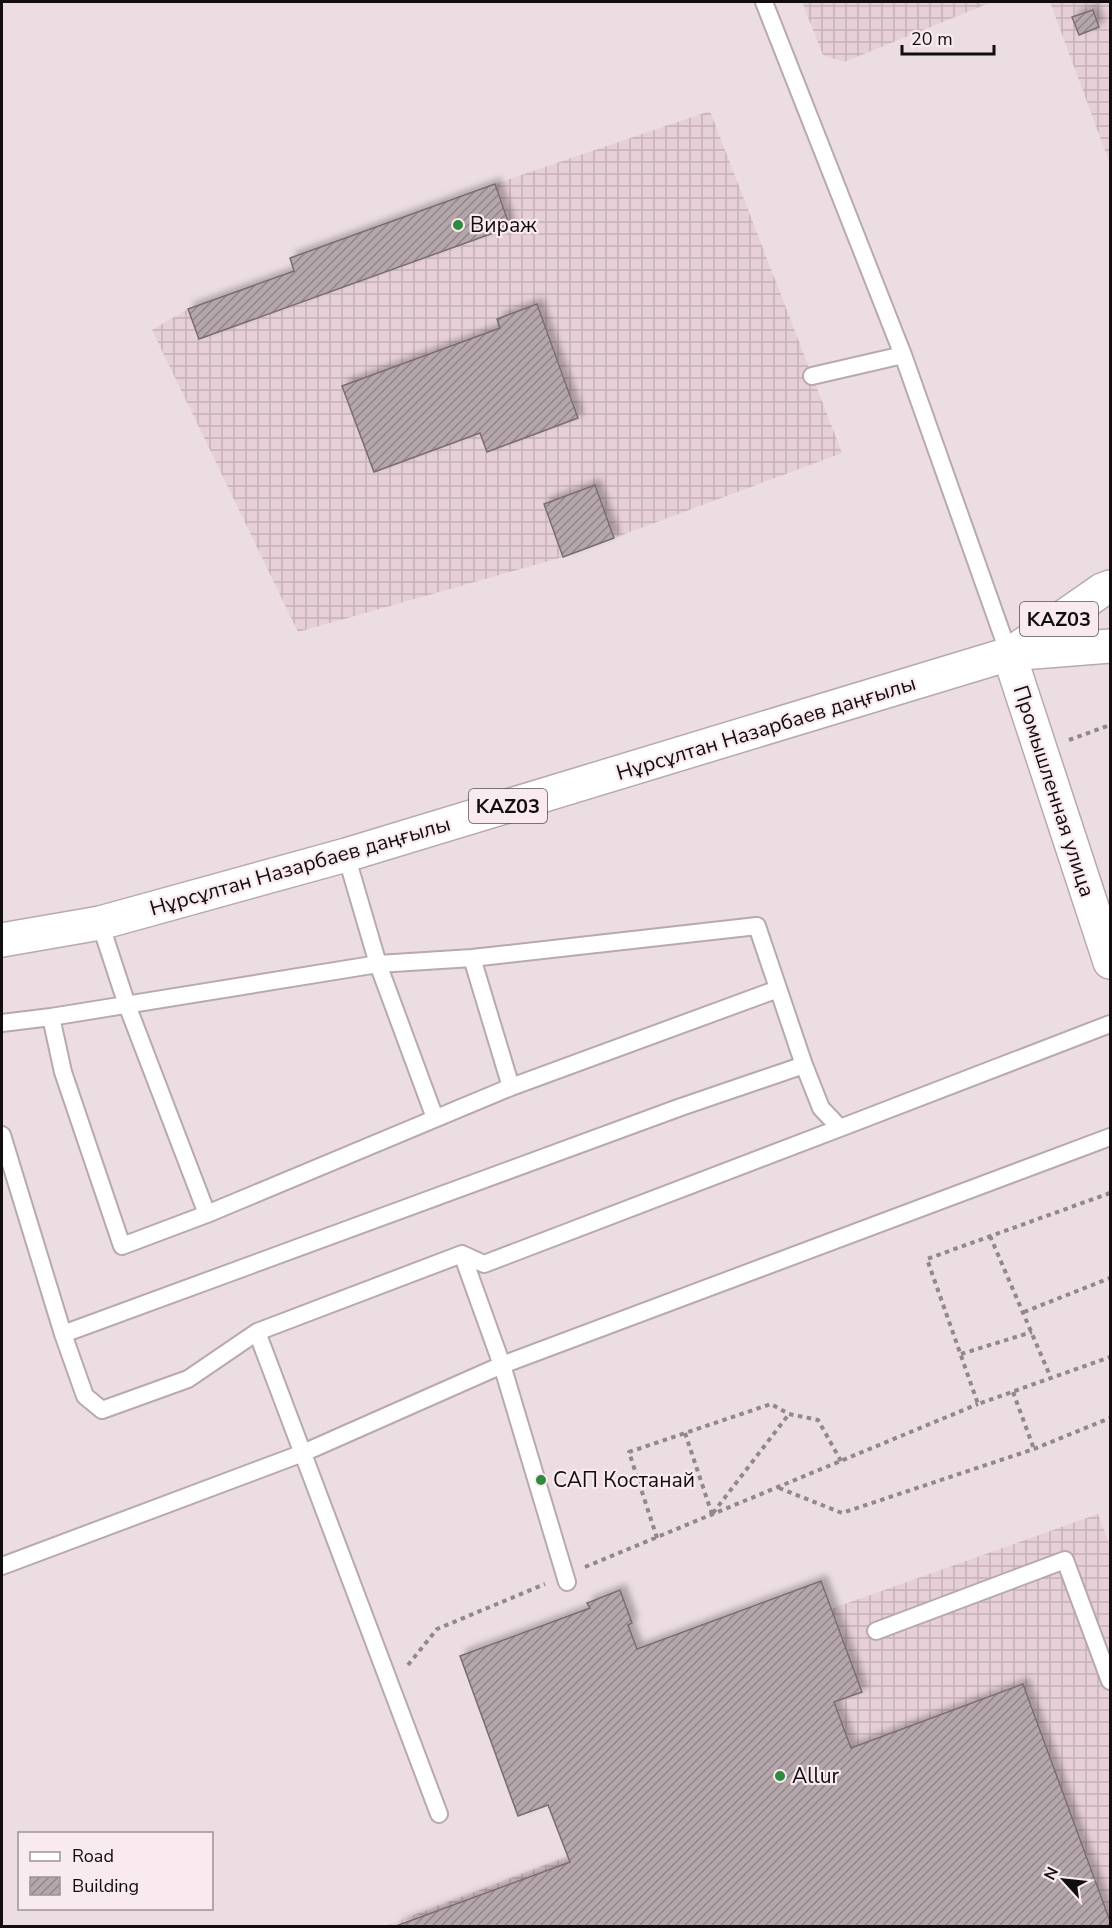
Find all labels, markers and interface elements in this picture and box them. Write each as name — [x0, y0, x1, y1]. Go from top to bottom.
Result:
scale bar — [902, 18, 994, 56]
text: 20 m — [911, 27, 953, 51]
place label: Вираж — [470, 211, 537, 239]
marker: Вираж — [451, 218, 465, 232]
road number: KАZ03 — [1020, 602, 1098, 636]
street label: Нұрсұлтан Назарбаев даңғылы — [613, 669, 919, 787]
street label: Промышленная улица — [1007, 682, 1101, 900]
road number: KАZ03 — [469, 789, 547, 823]
street label: Нұрсұлтан Назарбаев даңғылы — [146, 810, 454, 922]
place label: САП Костанай — [553, 1466, 695, 1494]
marker: САП Костанай — [534, 1473, 548, 1487]
place label: Allur — [792, 1762, 840, 1790]
marker: Allur — [773, 1769, 787, 1783]
legend — [18, 1832, 213, 1910]
text: Road — [72, 1844, 114, 1868]
north arrow — [1034, 1850, 1094, 1910]
text: N — [1039, 1863, 1064, 1884]
text: Building — [72, 1874, 139, 1898]

